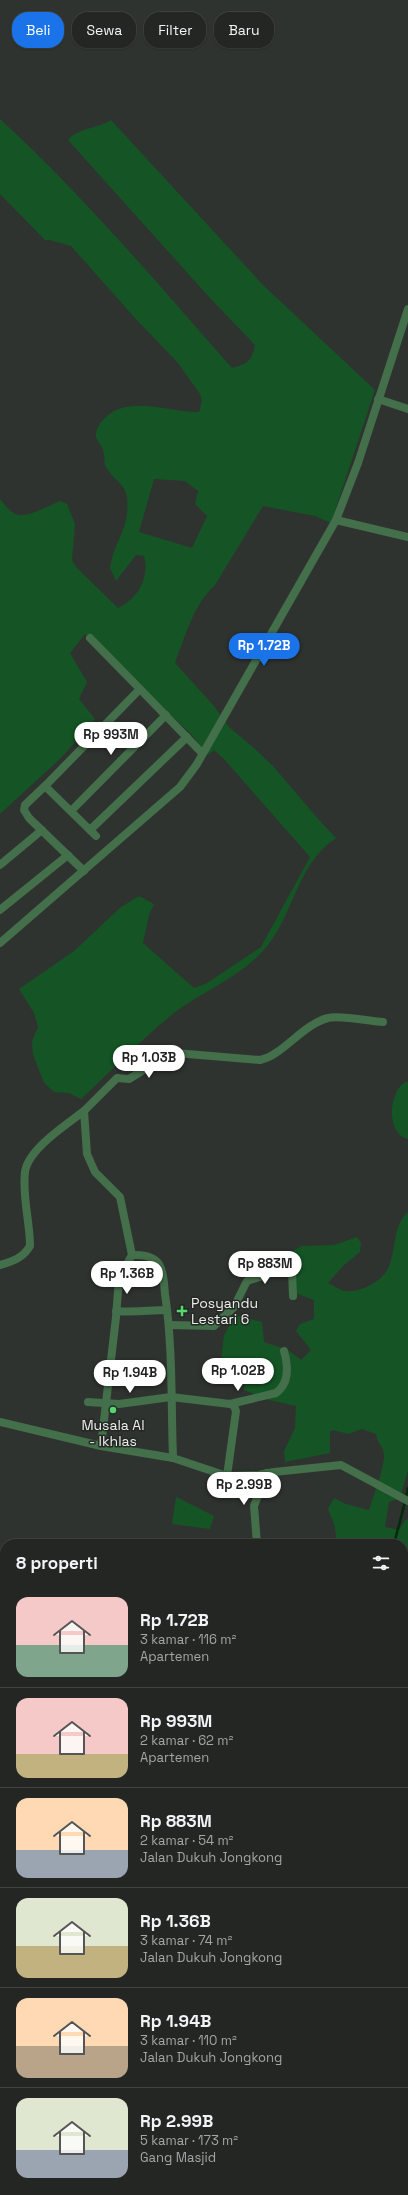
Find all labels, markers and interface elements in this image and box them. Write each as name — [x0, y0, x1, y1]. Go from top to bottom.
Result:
chip: Beli — [12, 12, 64, 48]
chip: Sewa — [72, 12, 136, 48]
chip: Filter — [144, 12, 206, 48]
chip: Baru — [214, 12, 274, 48]
pin: Rp 1.72B — [223, 633, 305, 667]
text: Rp 1.72B — [238, 637, 290, 654]
pin: Rp 993M — [74, 722, 148, 756]
text: Rp 993M — [83, 726, 139, 743]
pin: Rp 1.03B — [108, 1045, 190, 1079]
text: Rp 1.03B — [122, 1049, 176, 1066]
pin: Rp 883M — [228, 1251, 302, 1285]
text: Rp 883M — [238, 1255, 292, 1272]
pin: Rp 1.36B — [86, 1261, 168, 1295]
text: Rp 1.36B — [100, 1265, 154, 1282]
place label: Posyandu Lestari 6 — [191, 1294, 258, 1328]
marker: Posyandu Lestari 6 — [176, 1305, 188, 1317]
pin: Rp 1.02B — [197, 1358, 279, 1392]
pin: Rp 1.94B — [89, 1360, 171, 1394]
text: Rp 1.02B — [211, 1362, 265, 1379]
text: Rp 1.94B — [103, 1364, 157, 1381]
marker: Musala Al - Ikhlas — [108, 1405, 118, 1415]
place label: Musala Al - Ikhlas — [81, 1416, 145, 1450]
pin: Rp 2.99B — [203, 1472, 285, 1506]
text: Rp 2.99B — [216, 1476, 272, 1493]
text: 8 properti — [16, 1552, 98, 1574]
icon: filters — [370, 1552, 392, 1574]
text: Rp 1.72B — [140, 1609, 209, 1631]
icon: home — [48, 1613, 96, 1661]
text: 3 kamar · 116 m² — [140, 1631, 236, 1648]
text: Apartemen — [140, 1648, 209, 1665]
text: Rp 993M — [140, 1710, 212, 1732]
icon: home — [48, 1714, 96, 1762]
text: 2 kamar · 62 m² — [140, 1732, 233, 1749]
text: Apartemen — [140, 1749, 209, 1766]
text: Rp 883M — [140, 1810, 212, 1832]
icon: home — [48, 1814, 96, 1862]
text: 2 kamar · 54 m² — [140, 1832, 233, 1849]
text: Jalan Dukuh Jongkong — [140, 1849, 282, 1866]
text: Rp 1.36B — [140, 1910, 211, 1932]
icon: home — [48, 1914, 96, 1962]
text: 3 kamar · 74 m² — [140, 1932, 232, 1949]
text: Jalan Dukuh Jongkong — [140, 1949, 282, 1966]
text: Rp 1.94B — [140, 2010, 211, 2032]
icon: home — [48, 2014, 96, 2062]
text: 3 kamar · 110 m² — [140, 2032, 237, 2049]
text: Jalan Dukuh Jongkong — [140, 2049, 282, 2066]
text: Rp 2.99B — [140, 2110, 213, 2132]
icon: home — [48, 2114, 96, 2162]
text: 5 kamar · 173 m² — [140, 2132, 238, 2149]
text: Gang Masjid — [140, 2149, 216, 2166]

